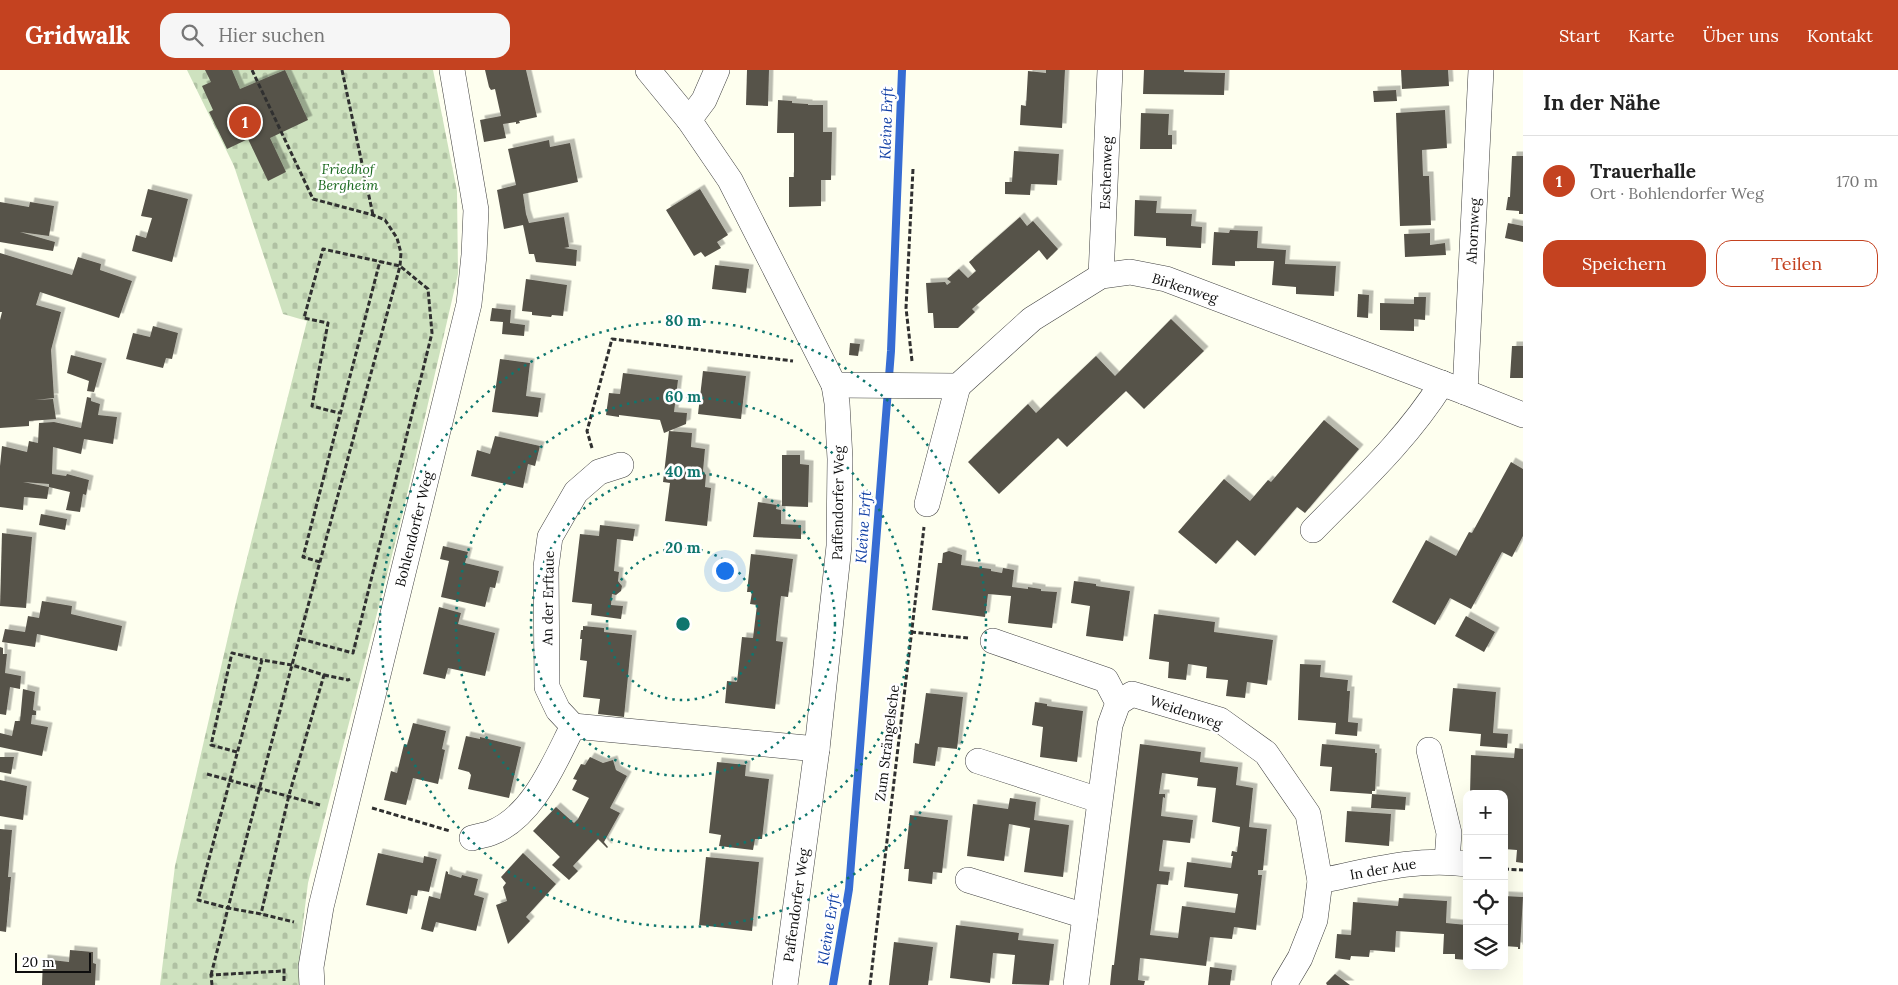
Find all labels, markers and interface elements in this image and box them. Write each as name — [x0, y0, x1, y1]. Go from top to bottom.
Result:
search box — [160, 13, 510, 58]
text: Gridwalk — [25, 20, 130, 51]
icon: search — [178, 21, 206, 49]
text: Hier suchen — [218, 23, 325, 47]
text: Start — [1559, 24, 1600, 47]
text: Karte — [1628, 24, 1674, 47]
text: Über uns — [1702, 24, 1779, 47]
text: Kontakt — [1807, 24, 1873, 47]
water label: Kleine Erft — [875, 86, 897, 160]
text: In der Nähe — [1543, 89, 1660, 116]
pin: 1 — [229, 103, 261, 141]
street label: Eschenweg — [1096, 136, 1116, 210]
text: Trauerhalle — [1590, 159, 1696, 183]
park label: Friedhof Bergheim — [318, 160, 379, 194]
text: 1 — [1556, 171, 1562, 191]
text: 170 m — [1836, 171, 1878, 191]
text: Ort · Bohlendorfer Weg — [1590, 183, 1764, 203]
street label: Ahornweg — [1462, 197, 1484, 265]
button: Speichern — [1543, 240, 1706, 287]
button: Teilen — [1716, 240, 1878, 287]
street label: Birkenweg — [1150, 269, 1220, 307]
text: 80 m — [665, 311, 701, 330]
text: 60 m — [665, 387, 701, 406]
street label: Paffendorfer Weg — [828, 445, 848, 560]
text: 40 m — [665, 462, 701, 481]
street label: Bohlendorfer Weg — [391, 469, 437, 589]
water label: Kleine Erft — [851, 489, 875, 564]
text: 20 m — [665, 538, 701, 557]
street label: An der Erftaue — [538, 550, 558, 647]
your location — [712, 558, 738, 584]
centre of rings — [674, 615, 692, 633]
street label: Zum Strängelsche — [871, 683, 903, 802]
street label: Weidenweg — [1147, 691, 1225, 733]
map controls — [1463, 790, 1508, 970]
button: + — [1463, 790, 1508, 835]
button: − — [1463, 835, 1508, 880]
street label: Paffendorfer Weg — [779, 847, 813, 963]
street label: In der Aue — [1348, 854, 1418, 884]
button: locate — [1463, 880, 1508, 925]
water label: Kleine Erft — [813, 891, 843, 967]
button: layers — [1463, 925, 1508, 970]
scale bar — [15, 950, 91, 973]
text: 20 m — [22, 953, 54, 971]

